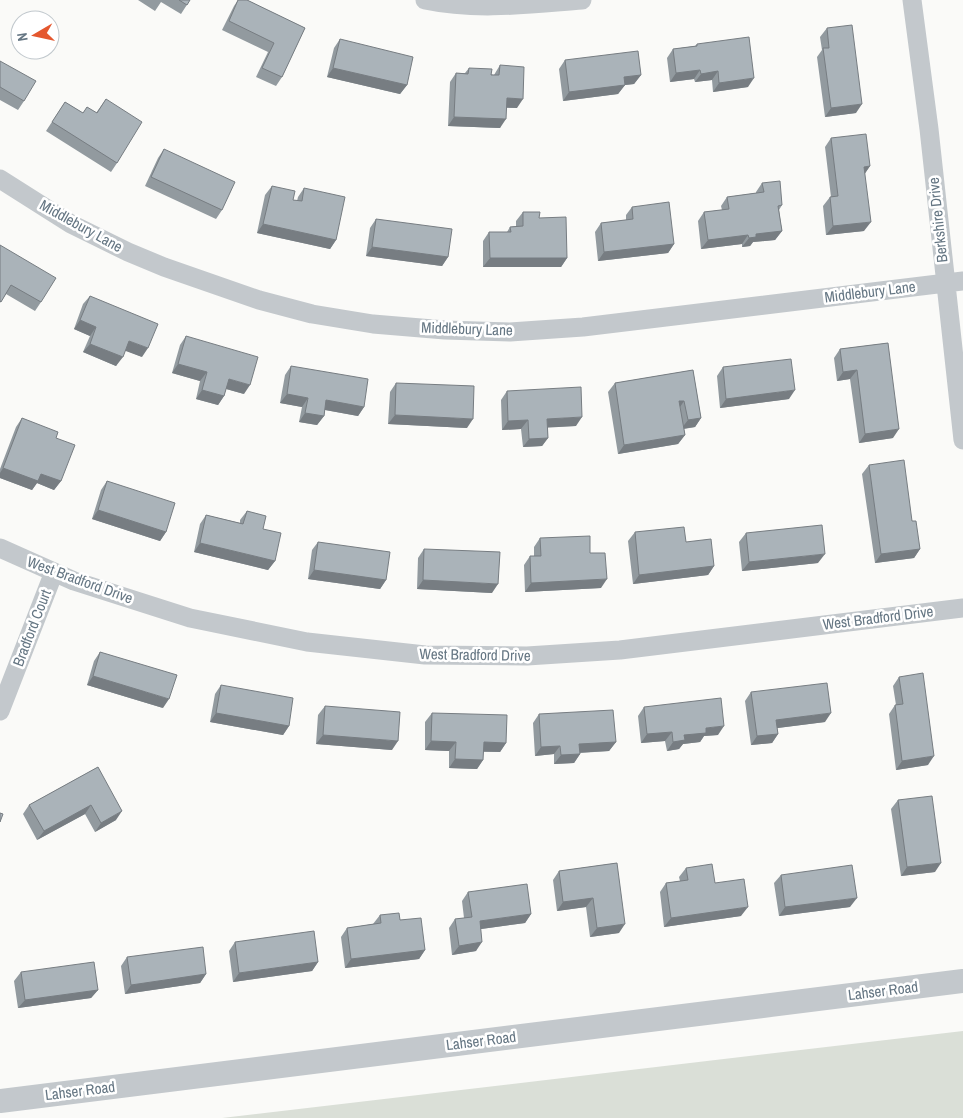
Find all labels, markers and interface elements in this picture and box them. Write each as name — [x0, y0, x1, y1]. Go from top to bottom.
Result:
north arrow — [10, 10, 60, 60]
text: N — [13, 32, 32, 43]
street label: Berkshire Drive — [923, 176, 952, 264]
street label: Middlebury Lane — [36, 194, 127, 257]
street label: Middlebury Lane — [823, 275, 917, 308]
street label: Middlebury Lane — [421, 316, 513, 341]
street label: West Bradford Drive — [24, 551, 136, 608]
street label: Bradford Court — [7, 586, 56, 669]
street label: West Bradford Drive — [821, 600, 935, 635]
street label: West Bradford Drive — [419, 643, 531, 666]
street label: Lahser Road — [847, 976, 919, 1005]
street label: Lahser Road — [445, 1026, 517, 1055]
street label: Lahser Road — [44, 1076, 116, 1105]

